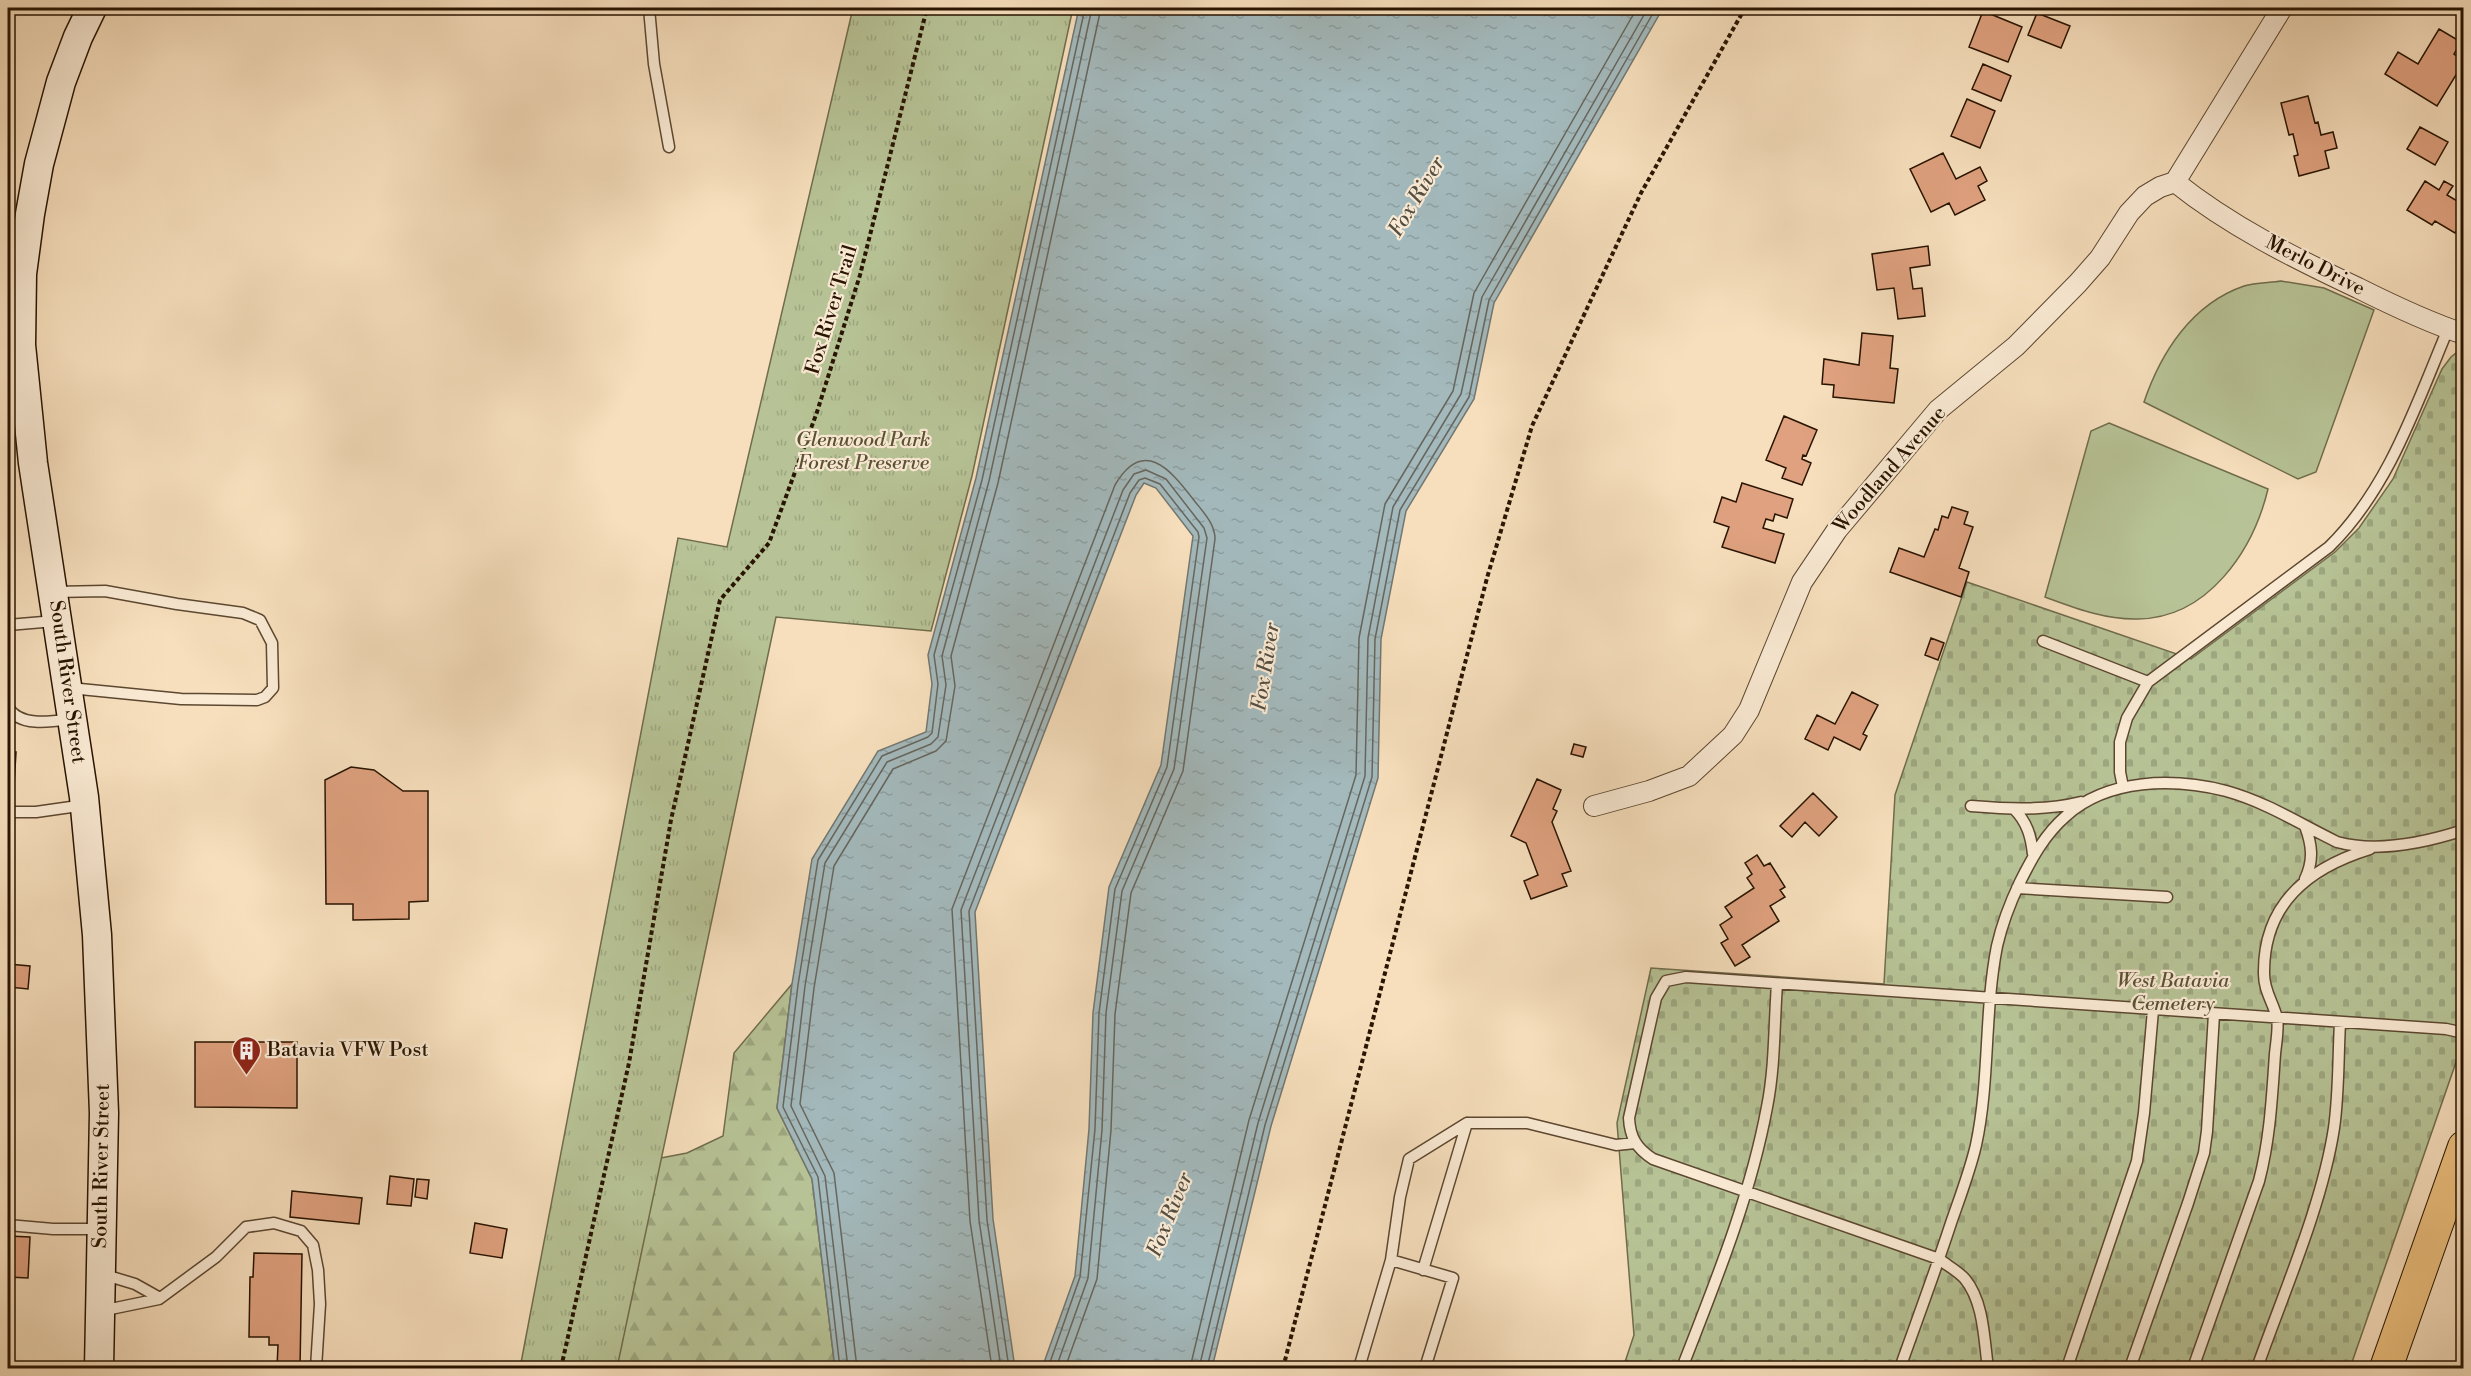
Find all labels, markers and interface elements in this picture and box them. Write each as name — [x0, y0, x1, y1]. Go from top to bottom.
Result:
water label: Fox River — [1383, 151, 1452, 242]
street label: Merlo Drive — [2261, 230, 2369, 302]
street label: Fox River Trail — [800, 242, 864, 378]
street label: Woodland Avenue — [1827, 401, 1952, 539]
park label: Glenwood Park Forest Preserve — [796, 428, 930, 476]
street label: South River Street — [43, 599, 91, 765]
water label: Fox River — [1246, 620, 1286, 713]
park label: West Batavia Cemetery — [2117, 969, 2230, 1017]
building icon: Batavia VFW Post — [230, 1034, 262, 1076]
place label: Batavia VFW Post — [266, 1038, 429, 1063]
street label: South River Street — [88, 1083, 116, 1249]
water label: Fox River — [1141, 1168, 1199, 1261]

